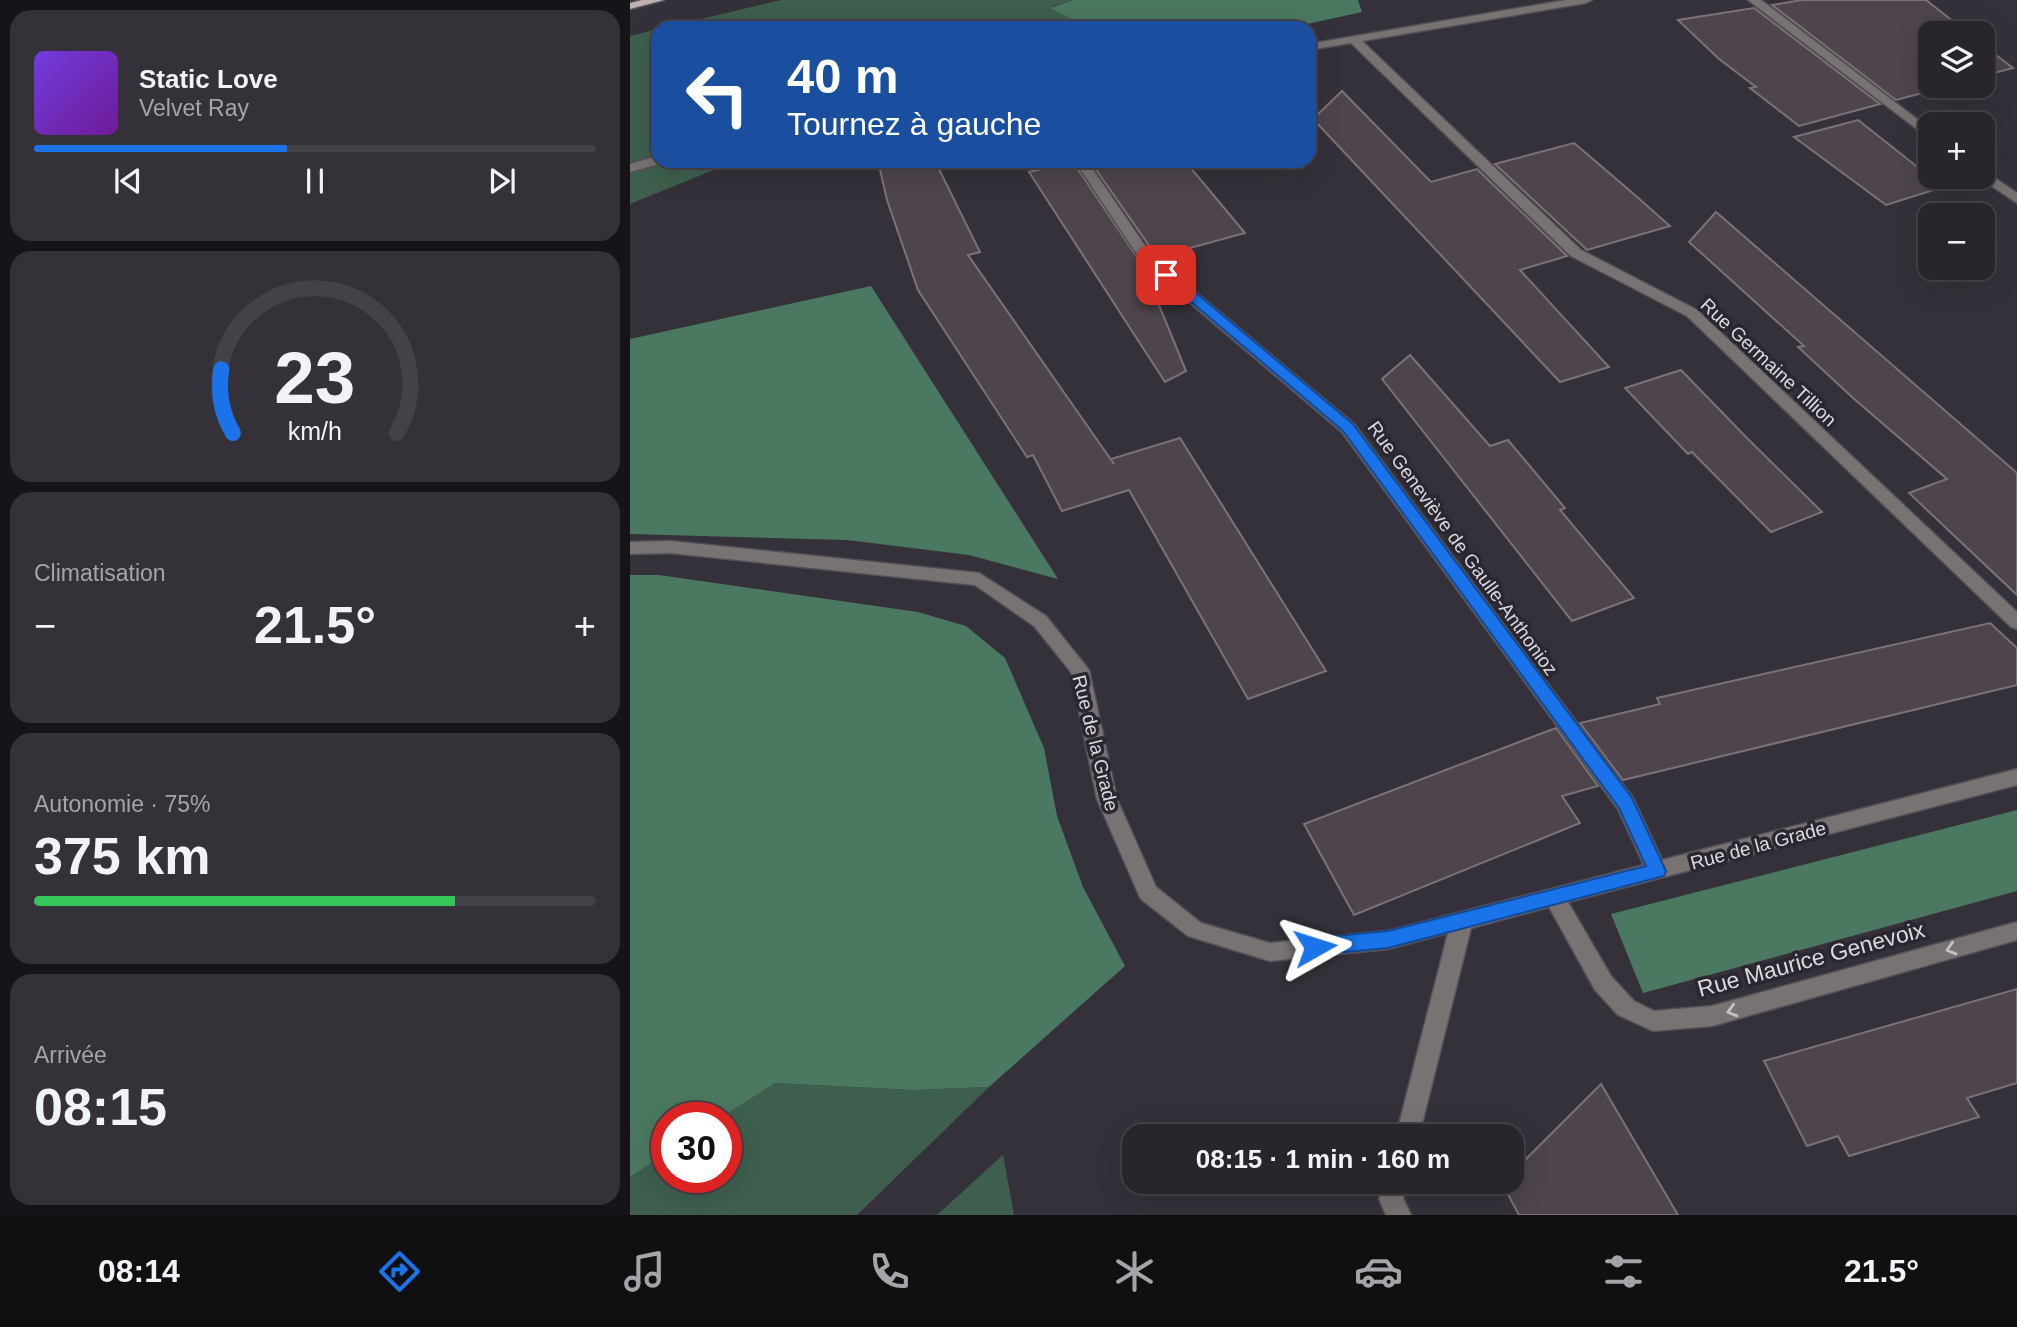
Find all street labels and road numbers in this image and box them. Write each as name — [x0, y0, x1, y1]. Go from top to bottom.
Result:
street label: Rue Germaine Tillion — [1697, 294, 1841, 431]
street label: Rue Geneviève de Gaulle-Anthonioz — [1363, 417, 1562, 679]
street label: Rue de la Grade — [1068, 673, 1123, 813]
street label: Rue de la Grade — [1688, 817, 1828, 874]
street label: Rue Maurice Genevoix — [1695, 916, 1928, 1002]

